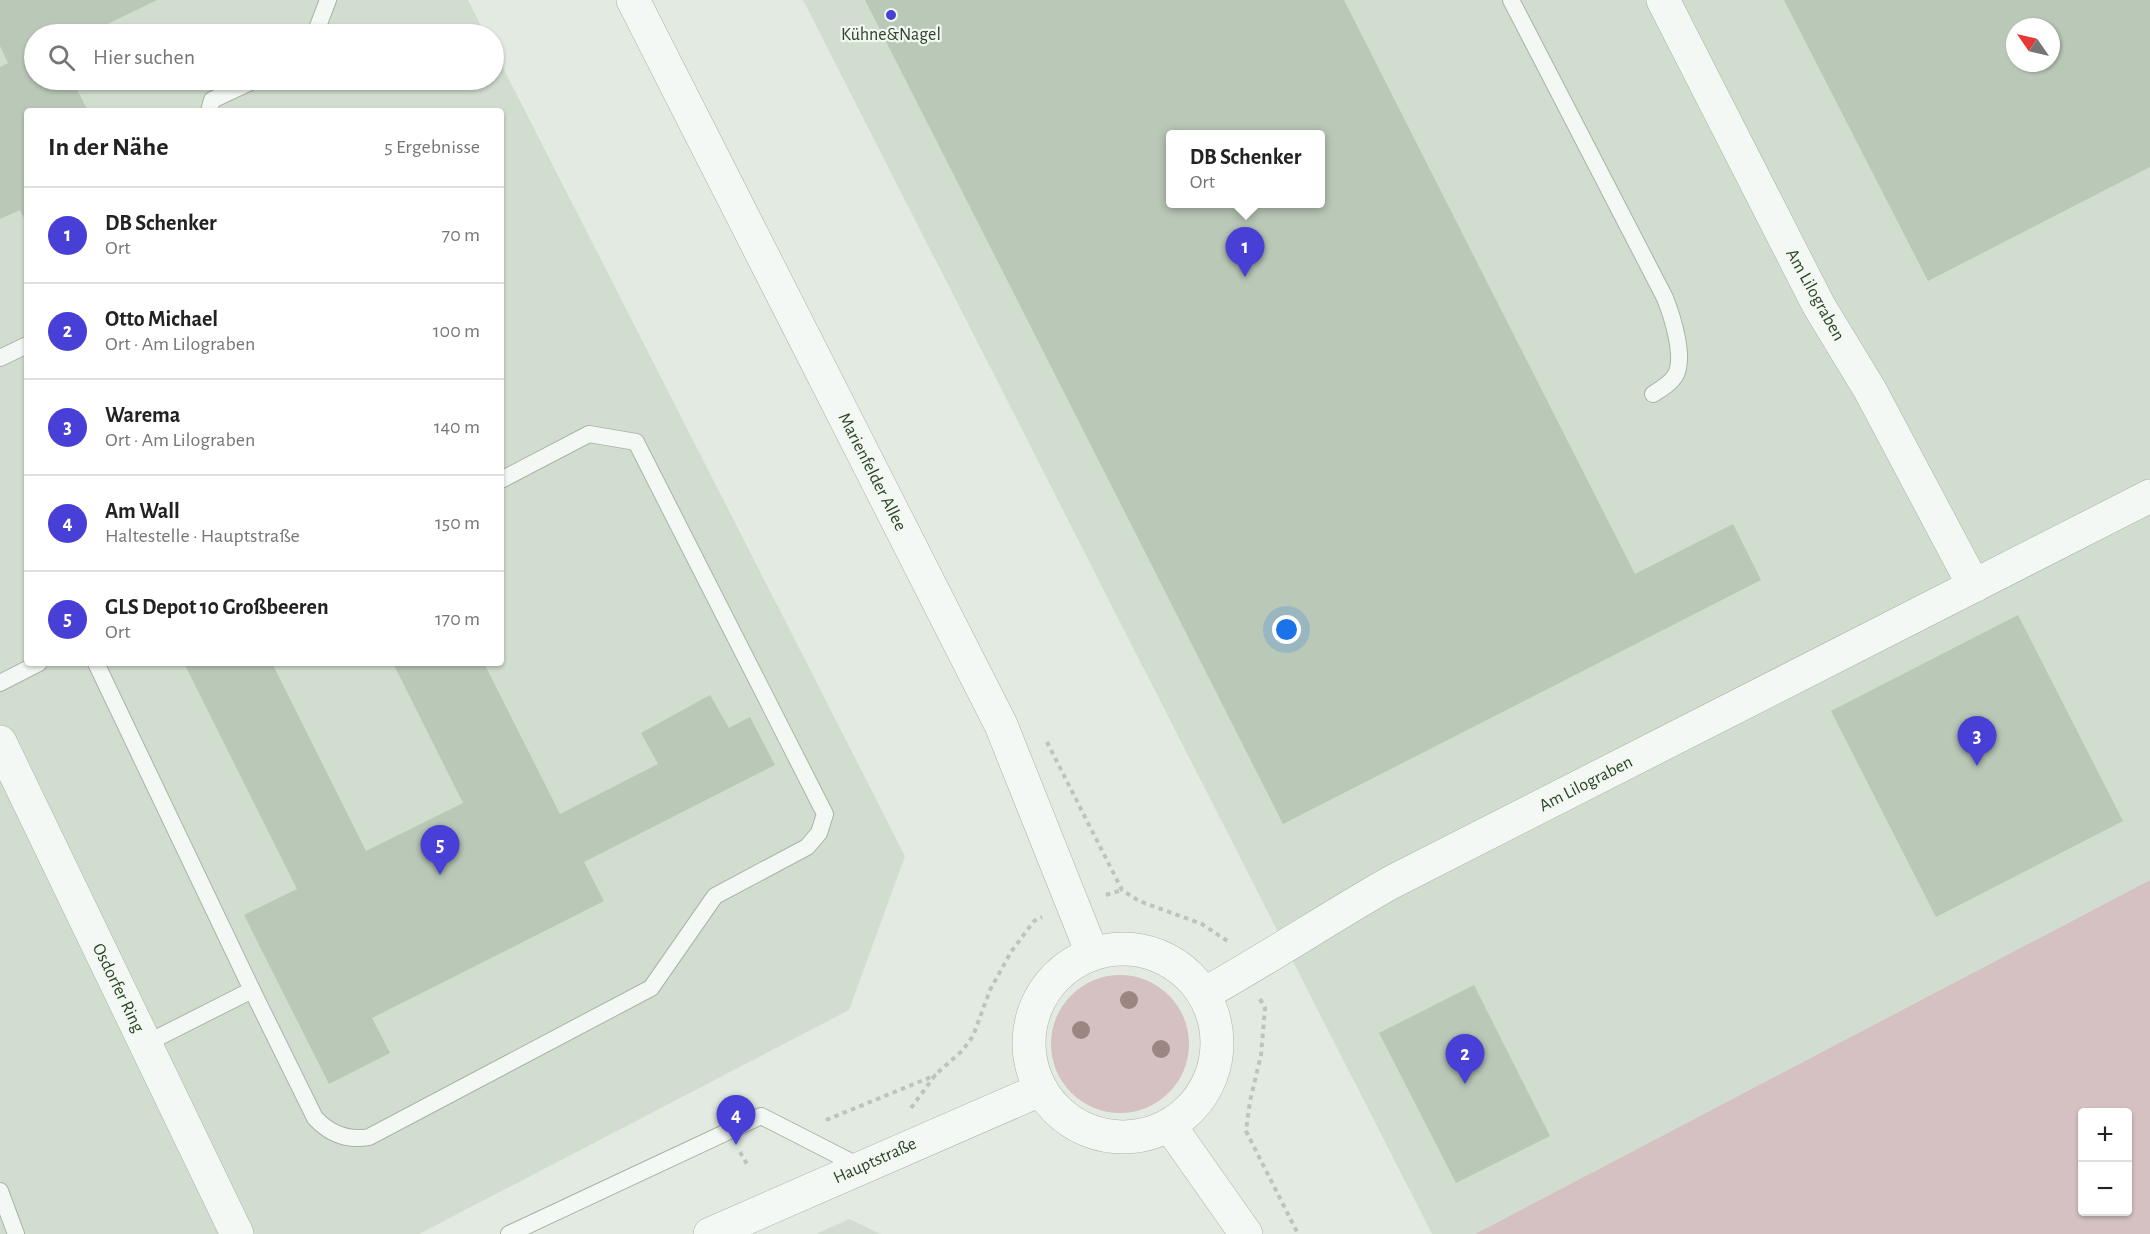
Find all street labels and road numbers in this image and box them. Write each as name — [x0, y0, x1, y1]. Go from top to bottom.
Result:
street label: Am Lilograben — [1782, 246, 1848, 344]
street label: Marienfelder Allee — [834, 410, 910, 534]
street label: Am Lilograben — [1536, 753, 1636, 815]
street label: Osdorfer Ring — [89, 941, 147, 1036]
street label: Hauptstraße — [831, 1135, 919, 1187]

